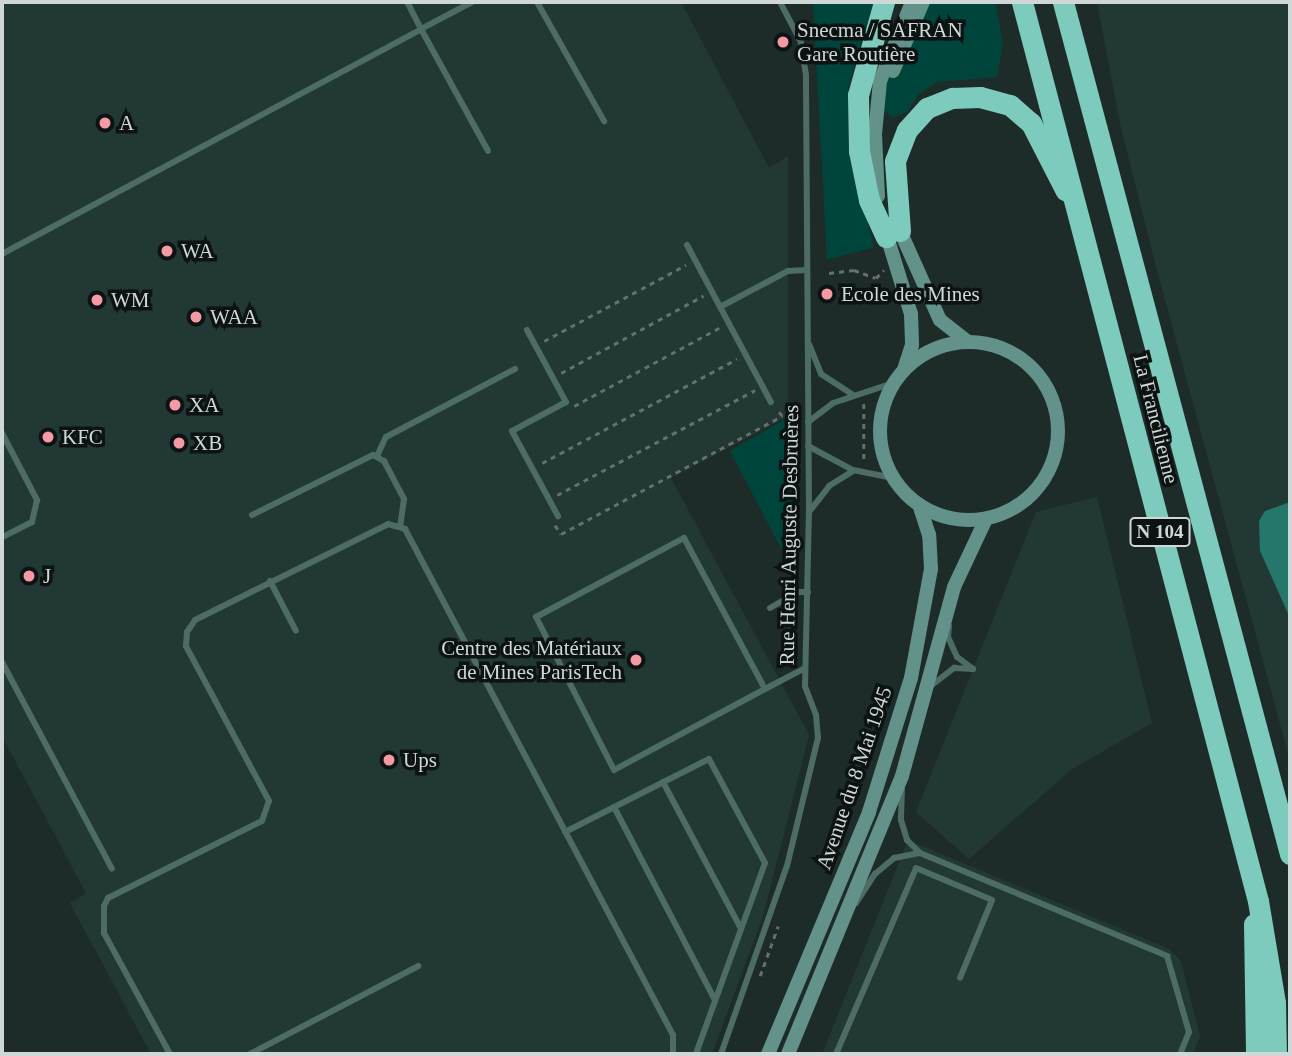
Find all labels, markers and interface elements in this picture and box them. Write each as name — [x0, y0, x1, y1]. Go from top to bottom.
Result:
place label: Snecma / SAFRAN Gare Routière — [797, 17, 963, 67]
marker: Snecma / SAFRAN Gare Routière — [775, 34, 791, 50]
place label: A — [119, 110, 134, 136]
marker: A — [97, 115, 113, 131]
place label: WA — [181, 238, 214, 264]
marker: WA — [159, 243, 175, 259]
place label: Ecole des Mines — [841, 281, 980, 307]
marker: Ecole des Mines — [819, 286, 835, 302]
place label: WM — [111, 287, 149, 313]
marker: WM — [89, 292, 105, 308]
place label: WAA — [210, 304, 258, 330]
marker: WAA — [188, 309, 204, 325]
street label: La Francilienne — [1128, 352, 1184, 486]
place label: XA — [189, 392, 219, 418]
marker: XA — [167, 397, 183, 413]
street label: Rue Henri Auguste Desbruères — [774, 404, 804, 666]
place label: KFC — [62, 424, 103, 450]
marker: KFC — [40, 429, 56, 445]
place label: XB — [193, 430, 222, 456]
marker: XB — [171, 435, 187, 451]
road number: N 104 — [1128, 516, 1192, 548]
place label: J — [43, 563, 51, 589]
marker: J — [21, 568, 37, 584]
place label: Centre des Matériaux de Mines ParisTech — [441, 635, 622, 685]
marker: Centre des Matériaux de Mines ParisTech — [628, 652, 644, 668]
street label: Avenue du 8 Mai 1945 — [811, 683, 897, 873]
place label: Ups — [403, 747, 437, 773]
marker: Ups — [381, 752, 397, 768]

